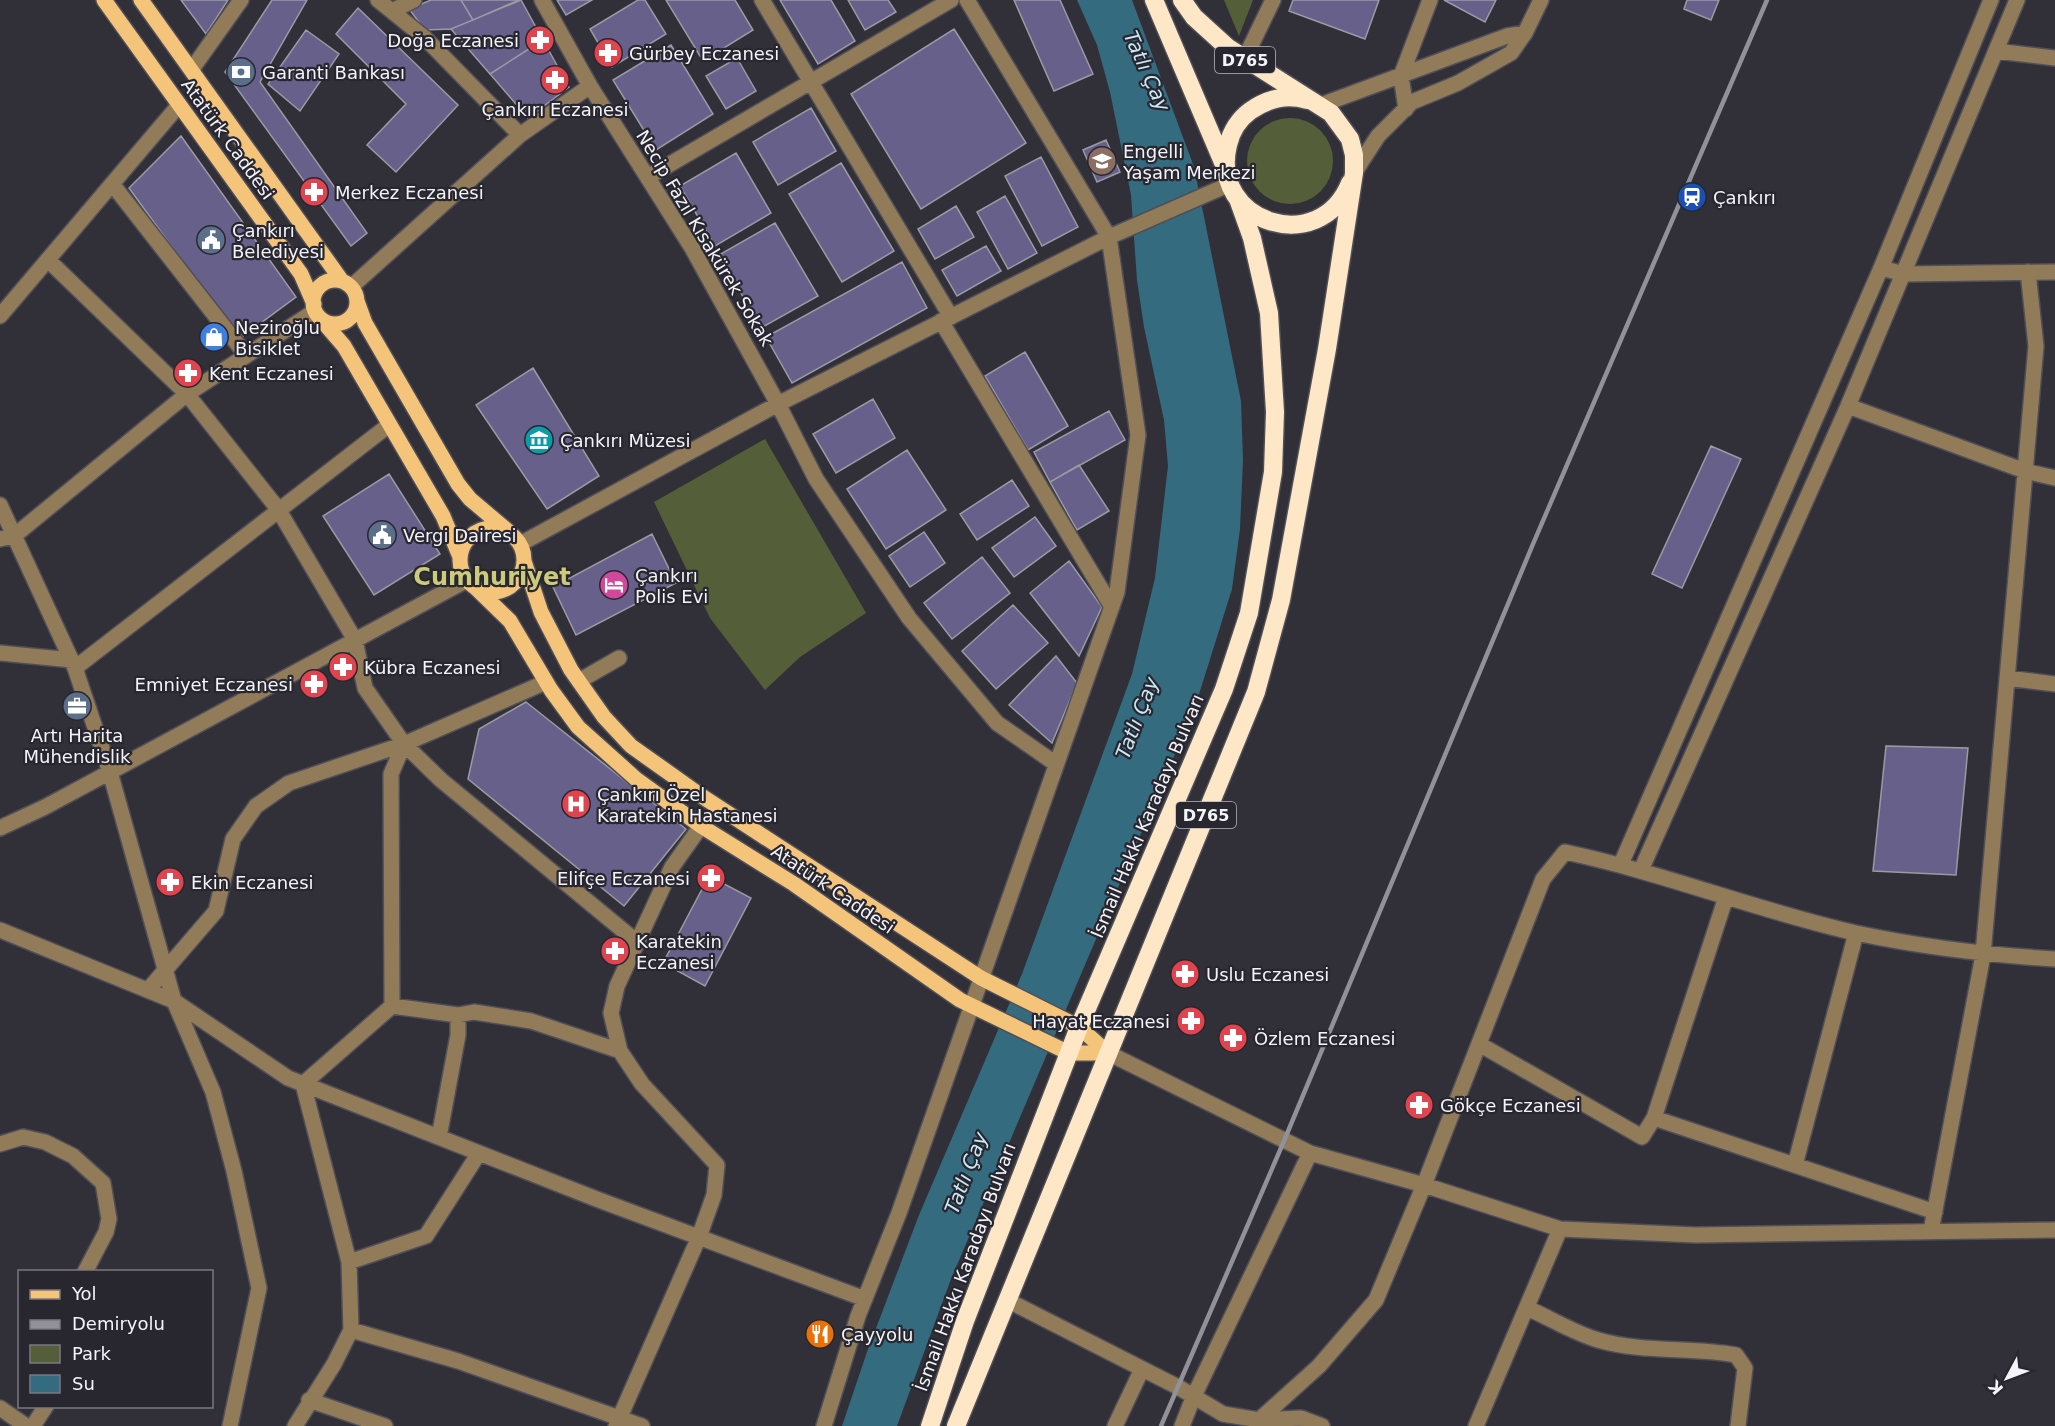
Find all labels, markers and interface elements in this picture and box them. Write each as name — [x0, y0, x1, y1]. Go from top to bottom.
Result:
pharmacy icon: Doğa Eczanesi — [524, 24, 556, 56]
water label: Tatlı Çay — [1119, 27, 1176, 116]
place label: Doğa Eczanesi — [387, 30, 519, 51]
pharmacy icon: Gürbey Eczanesi — [592, 37, 624, 69]
place label: Gürbey Eczanesi — [629, 43, 779, 64]
road number: D765 — [1215, 47, 1275, 73]
bank icon: Garanti Bankası — [225, 56, 257, 88]
place label: Garanti Bankası — [262, 62, 405, 83]
pharmacy icon: Çankırı Eczanesi — [539, 64, 571, 96]
street label: Atatürk Caddesi — [177, 75, 279, 203]
place label: Çankırı Eczanesi — [481, 99, 629, 120]
street label: Necip Fazıl Kısakürek Sokak — [632, 126, 778, 350]
place label: Engelli Yaşam Merkezi — [1122, 141, 1256, 183]
school or university icon: Engelli Yaşam Merkezi — [1086, 145, 1118, 177]
pharmacy icon: Merkez Eczanesi — [298, 176, 330, 208]
station icon: Çankırı — [1676, 181, 1708, 213]
place label: Merkez Eczanesi — [335, 182, 484, 203]
place label: Çankırı — [1713, 187, 1776, 208]
place label: Çankırı Belediyesi — [232, 220, 324, 262]
public building icon: Çankırı Belediyesi — [195, 224, 227, 256]
place label: Neziroğlu Bisiklet — [235, 317, 320, 359]
shop icon: Neziroğlu Bisiklet — [198, 321, 230, 353]
pharmacy icon: Kent Eczanesi — [172, 357, 204, 389]
place label: Kent Eczanesi — [209, 363, 334, 384]
museum icon: Çankırı Müzesi — [523, 424, 555, 456]
place label: Çankırı Müzesi — [560, 430, 690, 451]
public building icon: Vergi Dairesi — [366, 519, 398, 551]
place label: Vergi Dairesi — [403, 525, 517, 546]
district label: Cumhuriyet — [413, 563, 571, 591]
place label: Çankırı Polis Evi — [635, 565, 708, 607]
hotel icon: Çankırı Polis Evi — [598, 569, 630, 601]
pharmacy icon: Kübra Eczanesi — [327, 651, 359, 683]
place label: Kübra Eczanesi — [364, 657, 501, 678]
pharmacy icon: Emniyet Eczanesi — [298, 668, 330, 700]
water label: Tatlı Çay — [1110, 673, 1164, 762]
place label: Emniyet Eczanesi — [135, 674, 293, 695]
office icon: Artı Harita Mühendislik — [61, 690, 93, 722]
street label: İsmail Hakkı Karadayı Bulvarı — [1086, 691, 1208, 941]
place label: Artı Harita Mühendislik — [23, 725, 131, 767]
place label: Çankırı Özel Karatekin Hastanesi — [597, 784, 778, 826]
hospital icon: Çankırı Özel Karatekin Hastanesi — [560, 788, 592, 820]
road number: D765 — [1176, 802, 1236, 828]
street label: Atatürk Caddesi — [767, 840, 899, 938]
pharmacy icon: Elifçe Eczanesi — [695, 862, 727, 894]
pharmacy icon: Ekin Eczanesi — [154, 866, 186, 898]
place label: Elifçe Eczanesi — [557, 868, 690, 889]
place label: Ekin Eczanesi — [191, 872, 314, 893]
place label: Karatekin Eczanesi — [636, 931, 722, 973]
pharmacy icon: Karatekin Eczanesi — [599, 935, 631, 967]
pharmacy icon: Uslu Eczanesi — [1169, 958, 1201, 990]
place label: Uslu Eczanesi — [1206, 964, 1329, 985]
pharmacy icon: Hayat Eczanesi — [1175, 1005, 1207, 1037]
place label: Hayat Eczanesi — [1032, 1011, 1170, 1032]
pharmacy icon: Özlem Eczanesi — [1217, 1022, 1249, 1054]
place label: Özlem Eczanesi — [1254, 1028, 1396, 1049]
pharmacy icon: Gökçe Eczanesi — [1403, 1089, 1435, 1121]
place label: Gökçe Eczanesi — [1440, 1095, 1581, 1116]
water label: Tatlı Çay — [939, 1128, 993, 1217]
street label: İsmail Hakkı Karadayı Bulvarı — [910, 1140, 1020, 1394]
legend — [18, 1270, 213, 1408]
text: Yol — [71, 1283, 97, 1304]
text: Demiryolu — [72, 1313, 165, 1334]
restaurant icon: Çayyolu — [804, 1318, 836, 1350]
place label: Çayyolu — [841, 1324, 913, 1345]
text: Park — [72, 1343, 111, 1364]
north arrow — [1977, 1348, 2037, 1408]
text: Su — [72, 1373, 95, 1394]
text: K — [1984, 1376, 2007, 1398]

